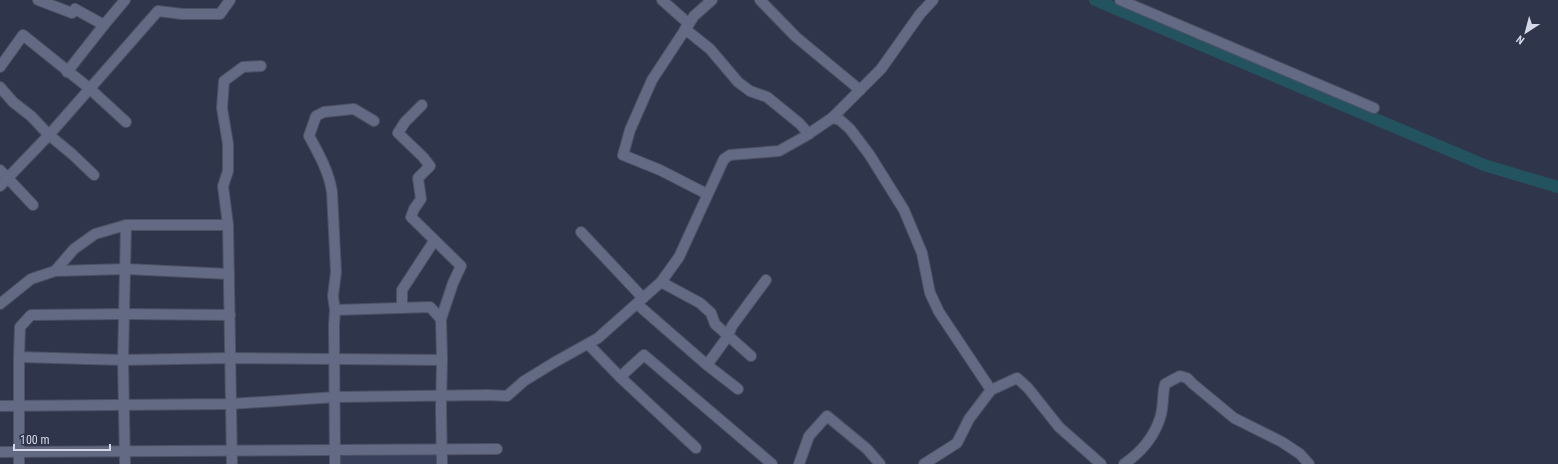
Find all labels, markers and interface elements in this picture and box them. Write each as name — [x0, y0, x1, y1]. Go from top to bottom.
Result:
north arrow — [1506, 12, 1546, 52]
text: N — [1514, 32, 1527, 47]
scale bar — [14, 426, 110, 452]
text: 100 m — [20, 433, 50, 447]

